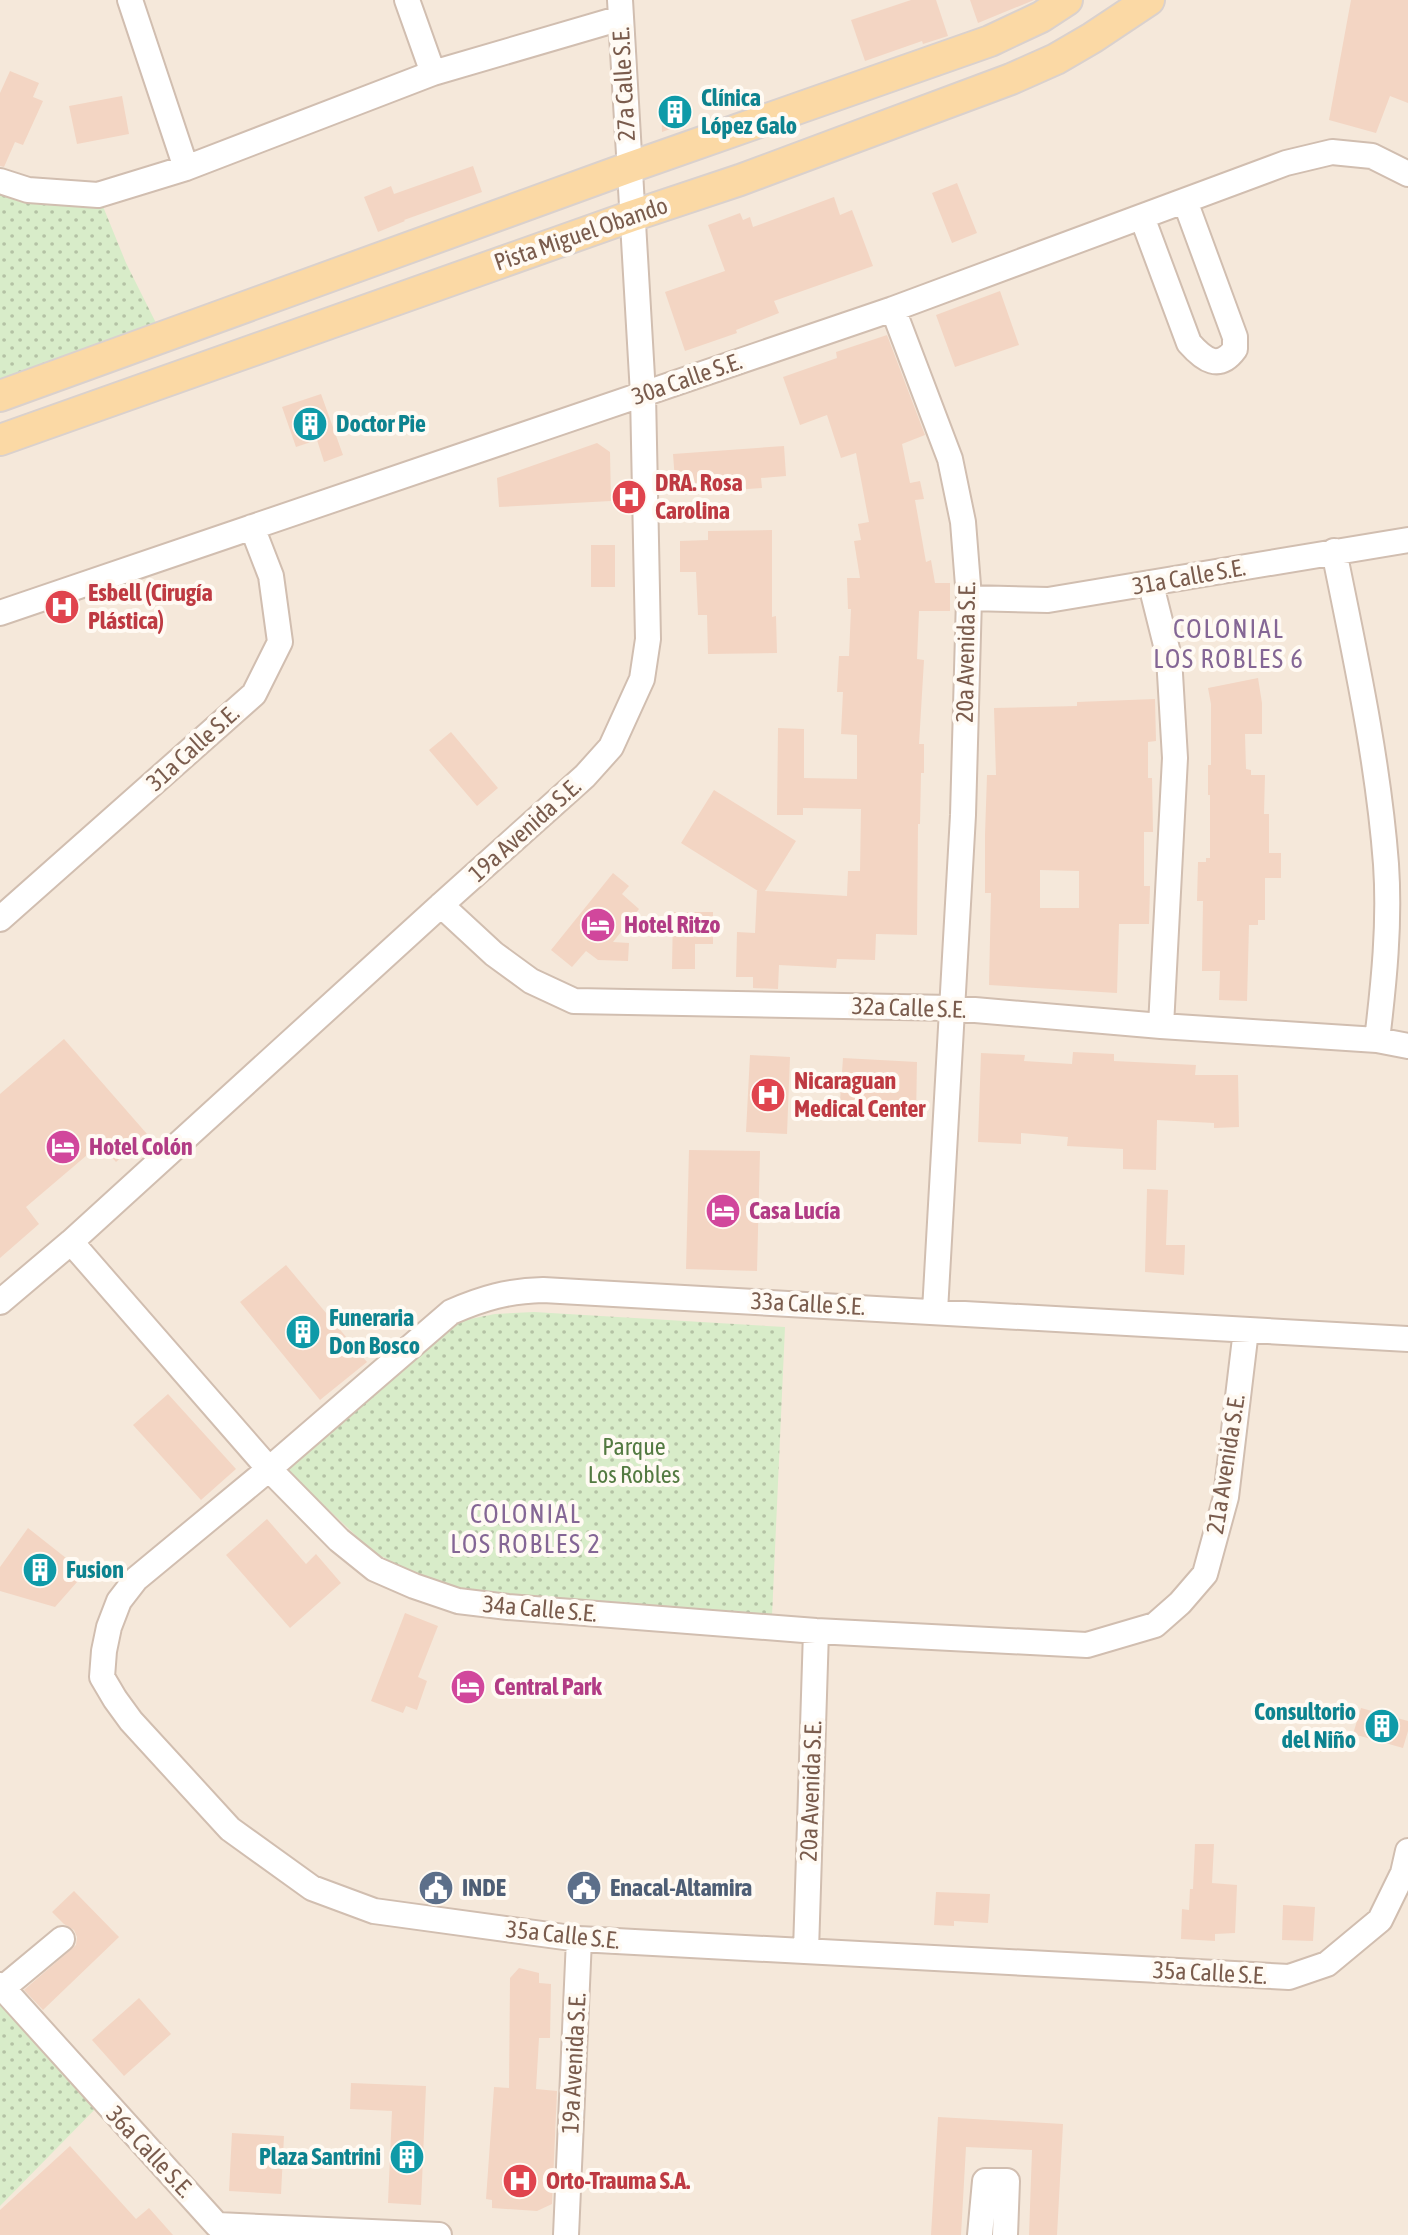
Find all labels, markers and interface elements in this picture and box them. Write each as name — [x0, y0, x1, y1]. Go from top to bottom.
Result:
street label: 27a Calle S.E. — [607, 26, 640, 142]
place label: Clínica López Galo — [701, 84, 797, 139]
building icon: Clínica López Galo — [656, 93, 694, 131]
street label: Pista Miguel Obando — [491, 191, 671, 276]
street label: 30a Calle S.E. — [628, 347, 745, 410]
building icon: Doctor Pie — [291, 405, 329, 443]
place label: Doctor Pie — [336, 410, 426, 437]
place label: DRA. Rosa Carolina — [655, 469, 743, 524]
hospital icon: DRA. Rosa Carolina — [610, 478, 648, 516]
street label: 31a Calle S.E. — [1130, 553, 1248, 600]
place label: Esbell (Cirugía Plástica) — [88, 579, 213, 634]
street label: 20a Avenida S.E. — [951, 581, 980, 723]
hospital icon: Esbell (Cirugía Plástica) — [43, 588, 81, 626]
district label: COLONIAL LOS ROBLES 6 — [1153, 614, 1305, 674]
street label: 31a Calle S.E. — [141, 699, 244, 796]
street label: 19a Avenida S.E. — [463, 772, 586, 887]
hotel icon: Hotel Ritzo — [579, 906, 617, 944]
place label: Hotel Ritzo — [624, 911, 721, 938]
street label: 32a Calle S.E. — [851, 992, 967, 1023]
place label: Nicaraguan Medical Center — [794, 1067, 926, 1122]
hospital icon: Nicaraguan Medical Center — [749, 1076, 787, 1114]
hotel icon: Hotel Colón — [44, 1128, 82, 1166]
place label: Hotel Colón — [89, 1133, 193, 1160]
hotel icon: Casa Lucía — [704, 1192, 742, 1230]
place label: Casa Lucía — [749, 1197, 840, 1224]
street label: 33a Calle S.E. — [750, 1287, 866, 1320]
place label: Funeraria Don Bosco — [329, 1304, 420, 1359]
building icon: Funeraria Don Bosco — [284, 1313, 322, 1351]
street label: 21a Avenida S.E. — [1201, 1392, 1250, 1536]
park label: Parque Los Robles — [588, 1433, 680, 1488]
district label: COLONIAL LOS ROBLES 2 — [450, 1499, 602, 1559]
building icon: Fusion — [21, 1551, 59, 1589]
place label: Fusion — [66, 1556, 124, 1583]
street label: 34a Calle S.E. — [482, 1590, 598, 1627]
hotel icon: Central Park — [449, 1668, 487, 1706]
place label: Central Park — [494, 1673, 602, 1700]
place label: Consultorio del Niño — [1254, 1698, 1356, 1753]
building icon: Consultorio del Niño — [1363, 1707, 1401, 1745]
street label: 20a Avenida S.E. — [795, 1720, 826, 1862]
public building icon: INDE — [417, 1869, 455, 1907]
public building icon: Enacal-Altamira — [565, 1869, 603, 1907]
place label: INDE — [462, 1874, 506, 1901]
place label: Enacal-Altamira — [610, 1874, 752, 1901]
street label: 35a Calle S.E. — [505, 1915, 621, 1954]
street label: 35a Calle S.E. — [1152, 1956, 1268, 1989]
street label: 19a Avenida S.E. — [556, 1992, 591, 2134]
street label: 36a Calle S.E. — [101, 2101, 199, 2203]
building icon: Plaza Santrini — [388, 2138, 426, 2176]
place label: Plaza Santrini — [259, 2143, 381, 2170]
hospital icon: Orto-Trauma S.A. — [501, 2162, 539, 2200]
place label: Orto-Trauma S.A. — [546, 2167, 690, 2194]

